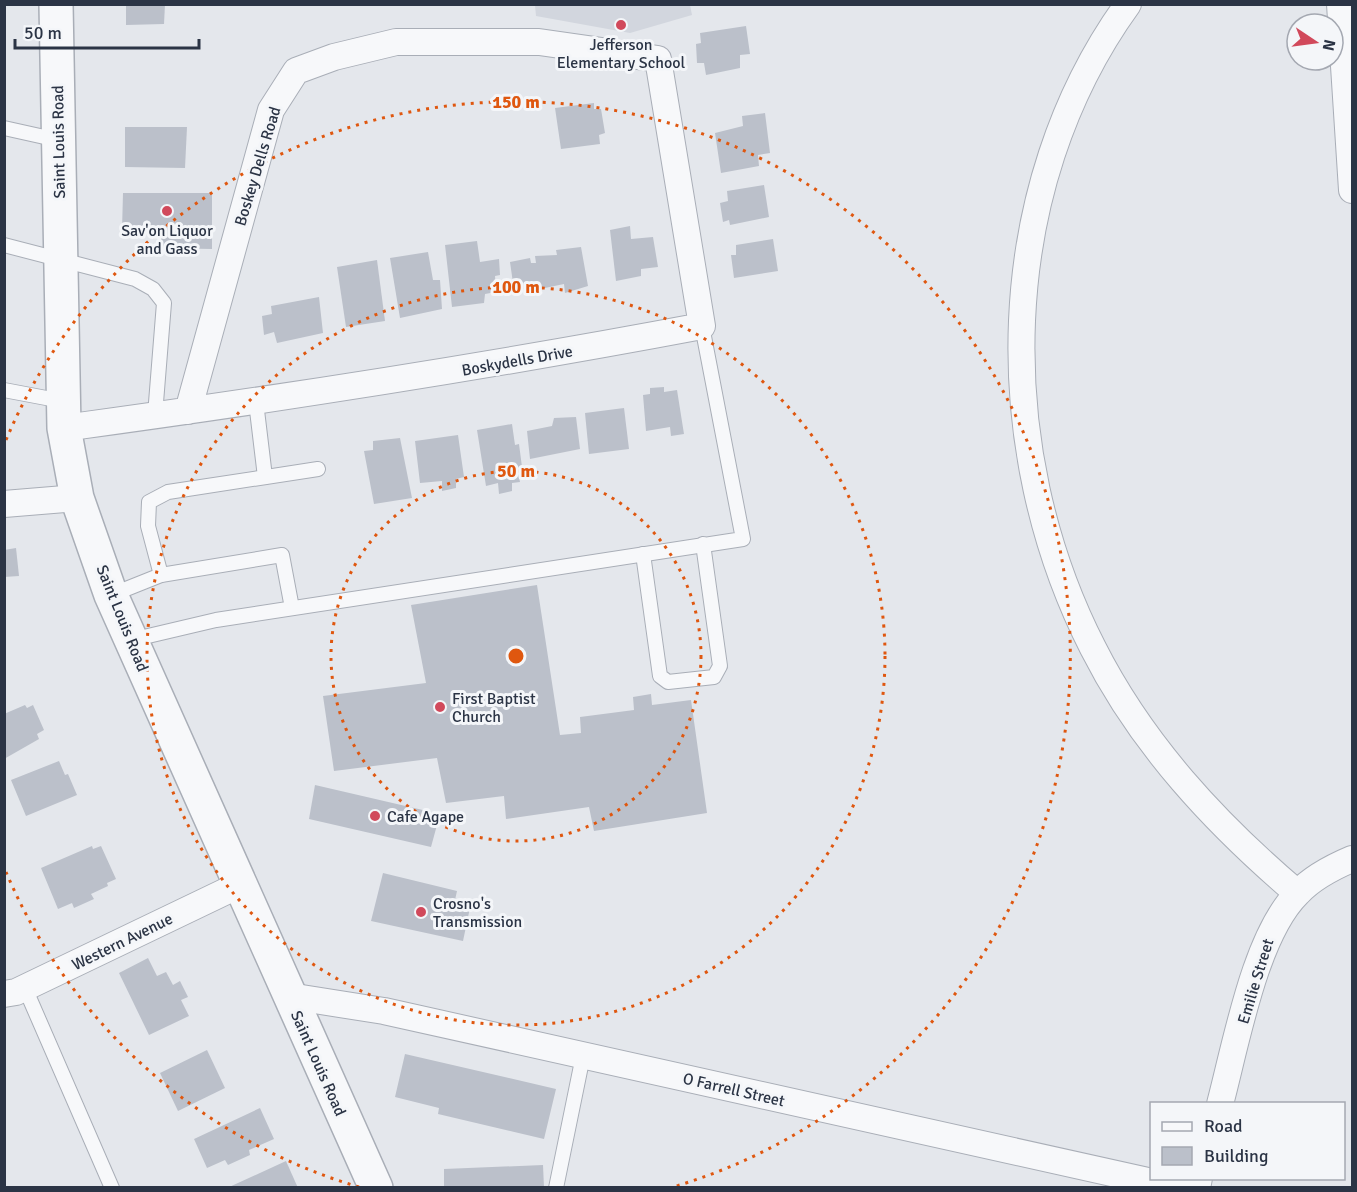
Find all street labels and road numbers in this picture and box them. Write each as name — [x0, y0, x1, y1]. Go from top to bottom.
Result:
street label: Saint Louis Road — [48, 85, 70, 199]
street label: Boskey Dells Road — [230, 104, 286, 228]
street label: Boskydells Drive — [460, 341, 574, 381]
street label: Saint Louis Road — [92, 562, 153, 675]
street label: Western Avenue — [69, 909, 176, 975]
street label: Emilie Street — [1233, 936, 1279, 1026]
street label: Saint Louis Road — [286, 1008, 350, 1119]
street label: O Farrell Street — [681, 1069, 787, 1111]

